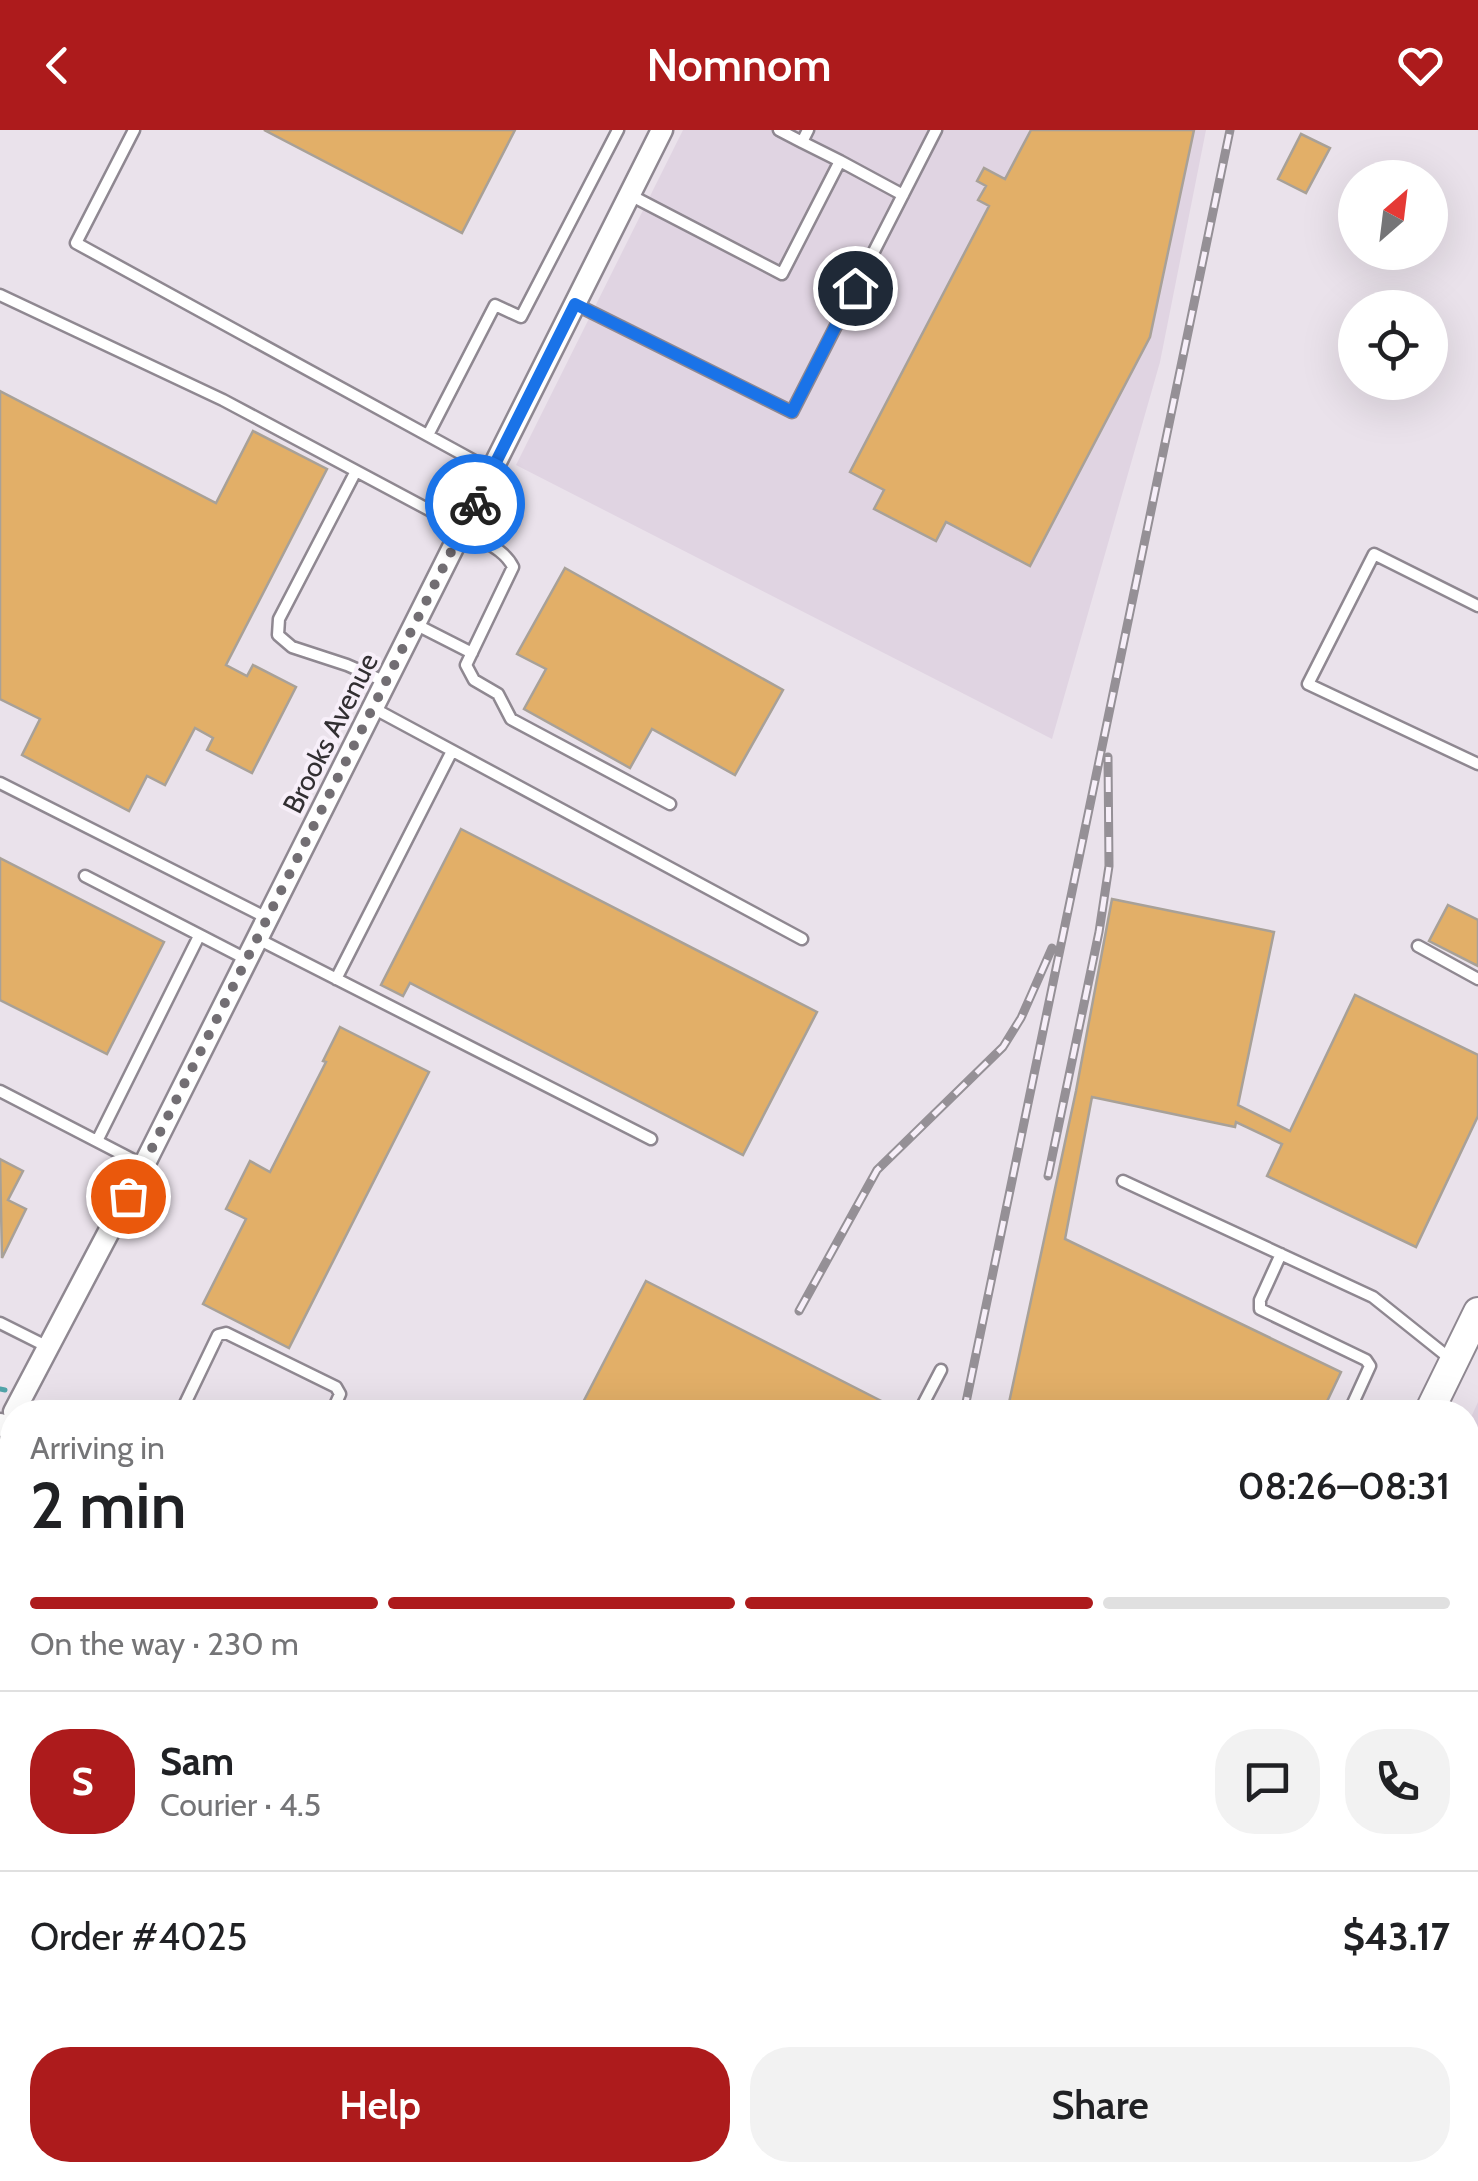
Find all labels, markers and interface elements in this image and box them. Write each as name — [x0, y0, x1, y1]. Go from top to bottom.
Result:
icon: back — [30, 38, 85, 93]
text: Nomnom — [646, 38, 832, 92]
icon: heart — [1393, 38, 1448, 93]
north arrow — [1338, 160, 1448, 270]
map controls — [1338, 160, 1448, 400]
pin — [813, 246, 898, 331]
icon: home — [828, 261, 883, 316]
button: locate — [1338, 290, 1448, 400]
courier — [425, 454, 525, 554]
icon: bike — [448, 477, 503, 532]
street label: Brooks Avenue — [275, 647, 385, 819]
pin — [86, 1154, 171, 1239]
icon: bag — [101, 1169, 156, 1224]
text: Arriving in — [30, 1428, 165, 1467]
text: 08:26–08:31 — [1238, 1462, 1450, 1509]
text: 2 min — [30, 1465, 187, 1544]
text: On the way · 230 m — [30, 1624, 299, 1663]
button: chat — [1215, 1729, 1320, 1834]
button: phone — [1345, 1729, 1450, 1834]
text: Sam — [160, 1738, 234, 1785]
text: S — [71, 1758, 94, 1805]
text: Courier · 4.5 — [160, 1785, 321, 1824]
text: Order #4025 — [30, 1913, 247, 1960]
text: $43.17 — [1343, 1913, 1450, 1960]
button: Help — [30, 2047, 730, 2162]
button: Share — [750, 2047, 1450, 2162]

